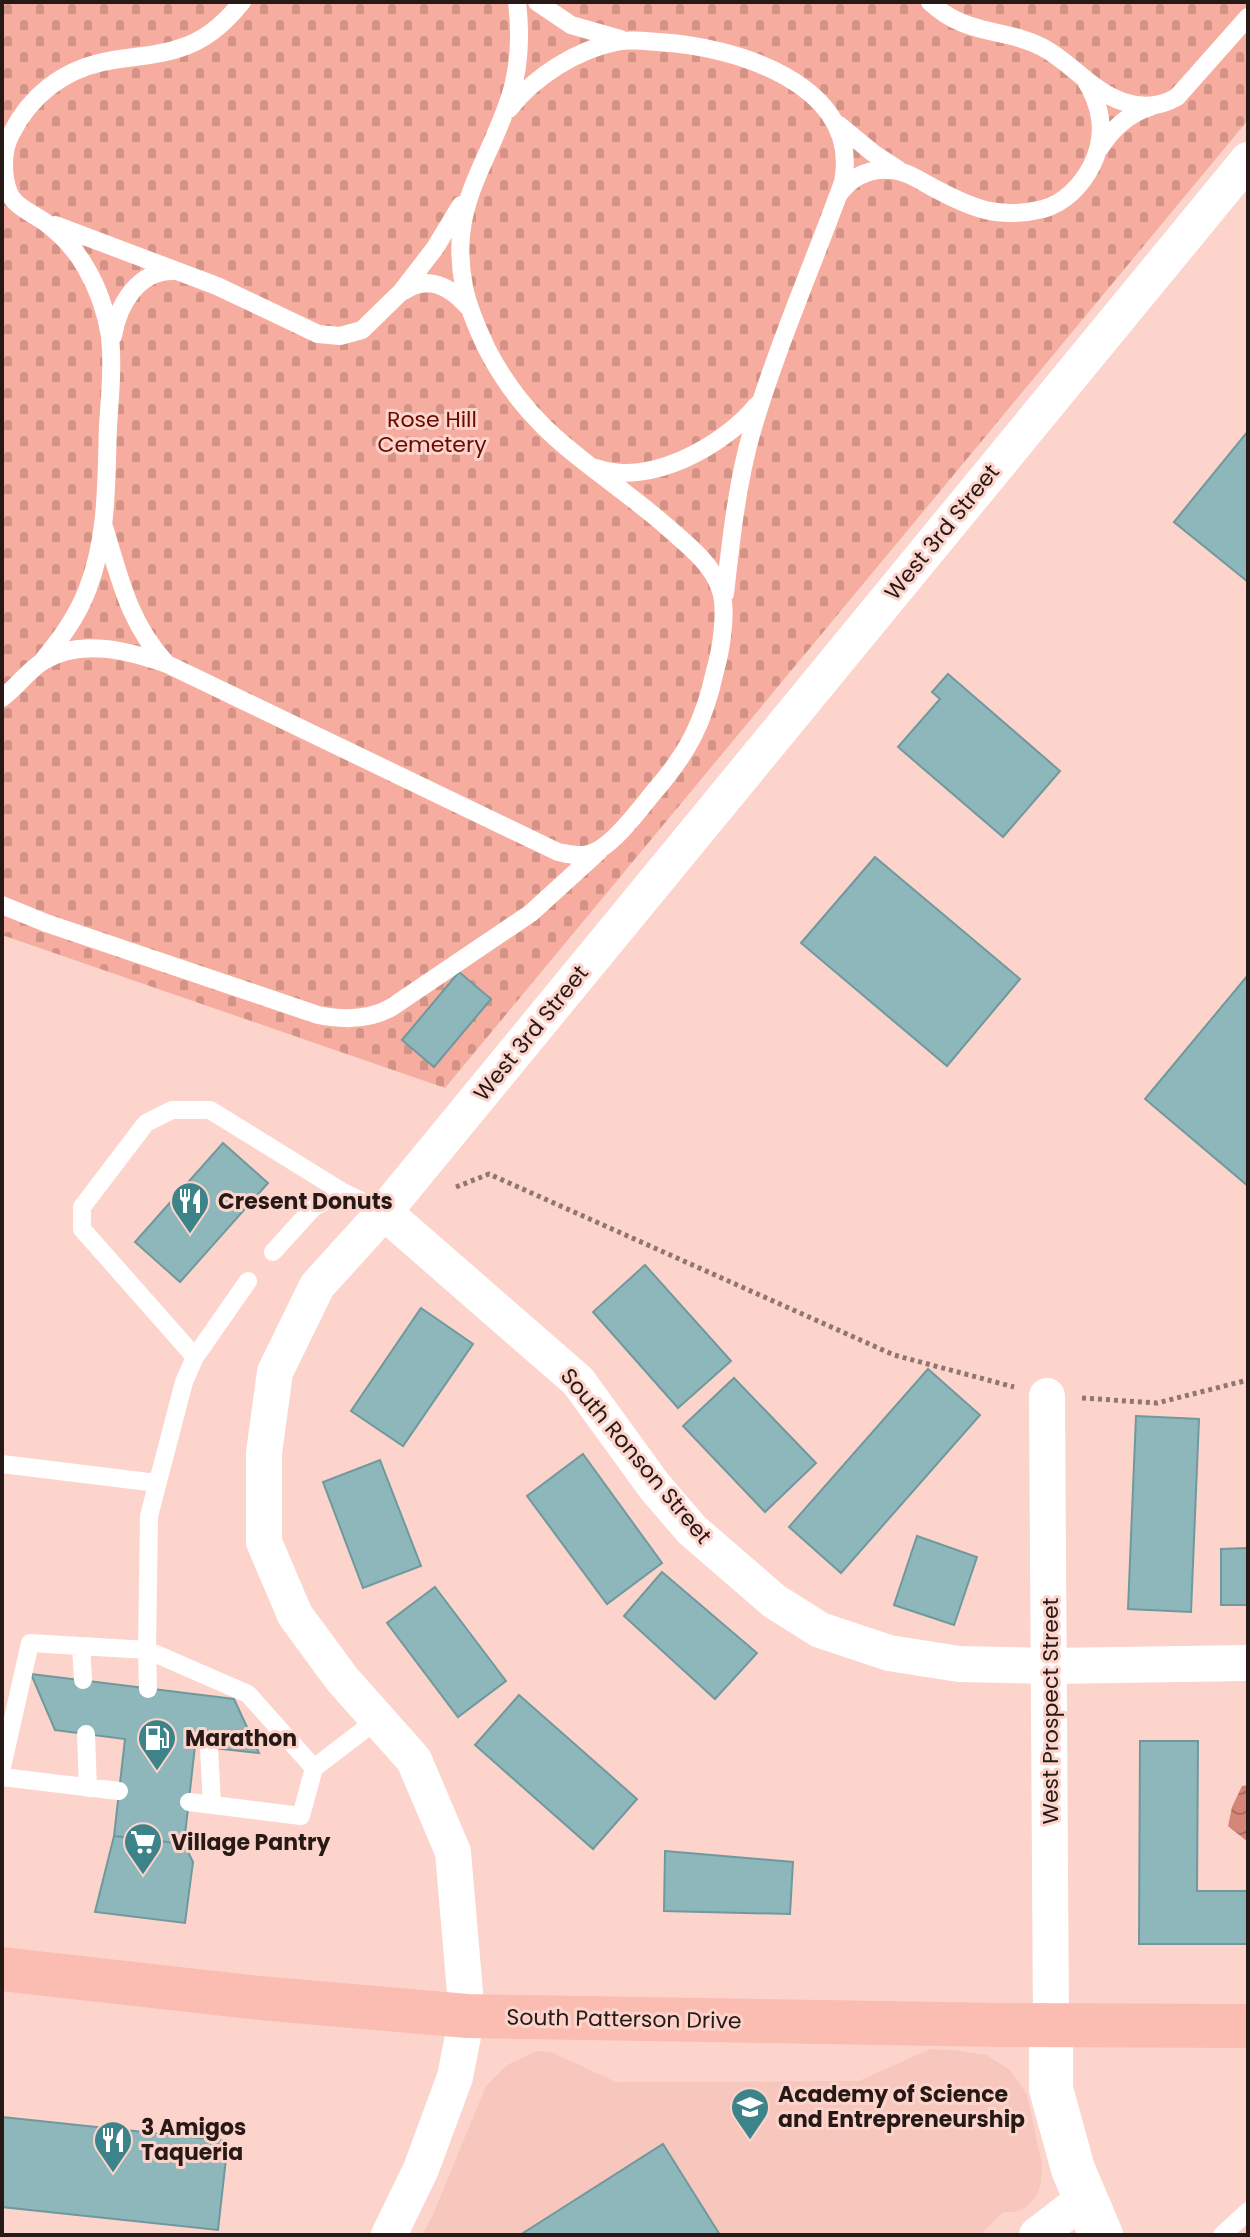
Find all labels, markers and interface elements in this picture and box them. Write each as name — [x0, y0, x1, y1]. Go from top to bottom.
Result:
park label: Rose Hill Cemetery — [377, 404, 487, 460]
street label: West 3rd Street — [877, 457, 1007, 607]
street label: West 3rd Street — [466, 958, 596, 1108]
restaurant icon: Cresent Donuts — [169, 1180, 211, 1235]
place label: Cresent Donuts — [218, 1186, 393, 1217]
street label: South Ronson Street — [553, 1362, 719, 1550]
street label: West Prospect Street — [1035, 1597, 1066, 1825]
fuel station icon: Marathon — [136, 1717, 178, 1772]
place label: Marathon — [185, 1723, 297, 1754]
supermarket icon: Village Pantry — [122, 1821, 164, 1876]
place label: Village Pantry — [171, 1827, 330, 1858]
street label: South Patterson Drive — [506, 2001, 742, 2037]
place label: Academy of Science and Entrepreneurship — [778, 2079, 1025, 2135]
school or university icon: Academy of Science and Entrepreneurship — [729, 2086, 771, 2141]
place label: 3 Amigos Taqueria — [141, 2112, 246, 2168]
restaurant icon: 3 Amigos Taqueria — [92, 2119, 134, 2174]

